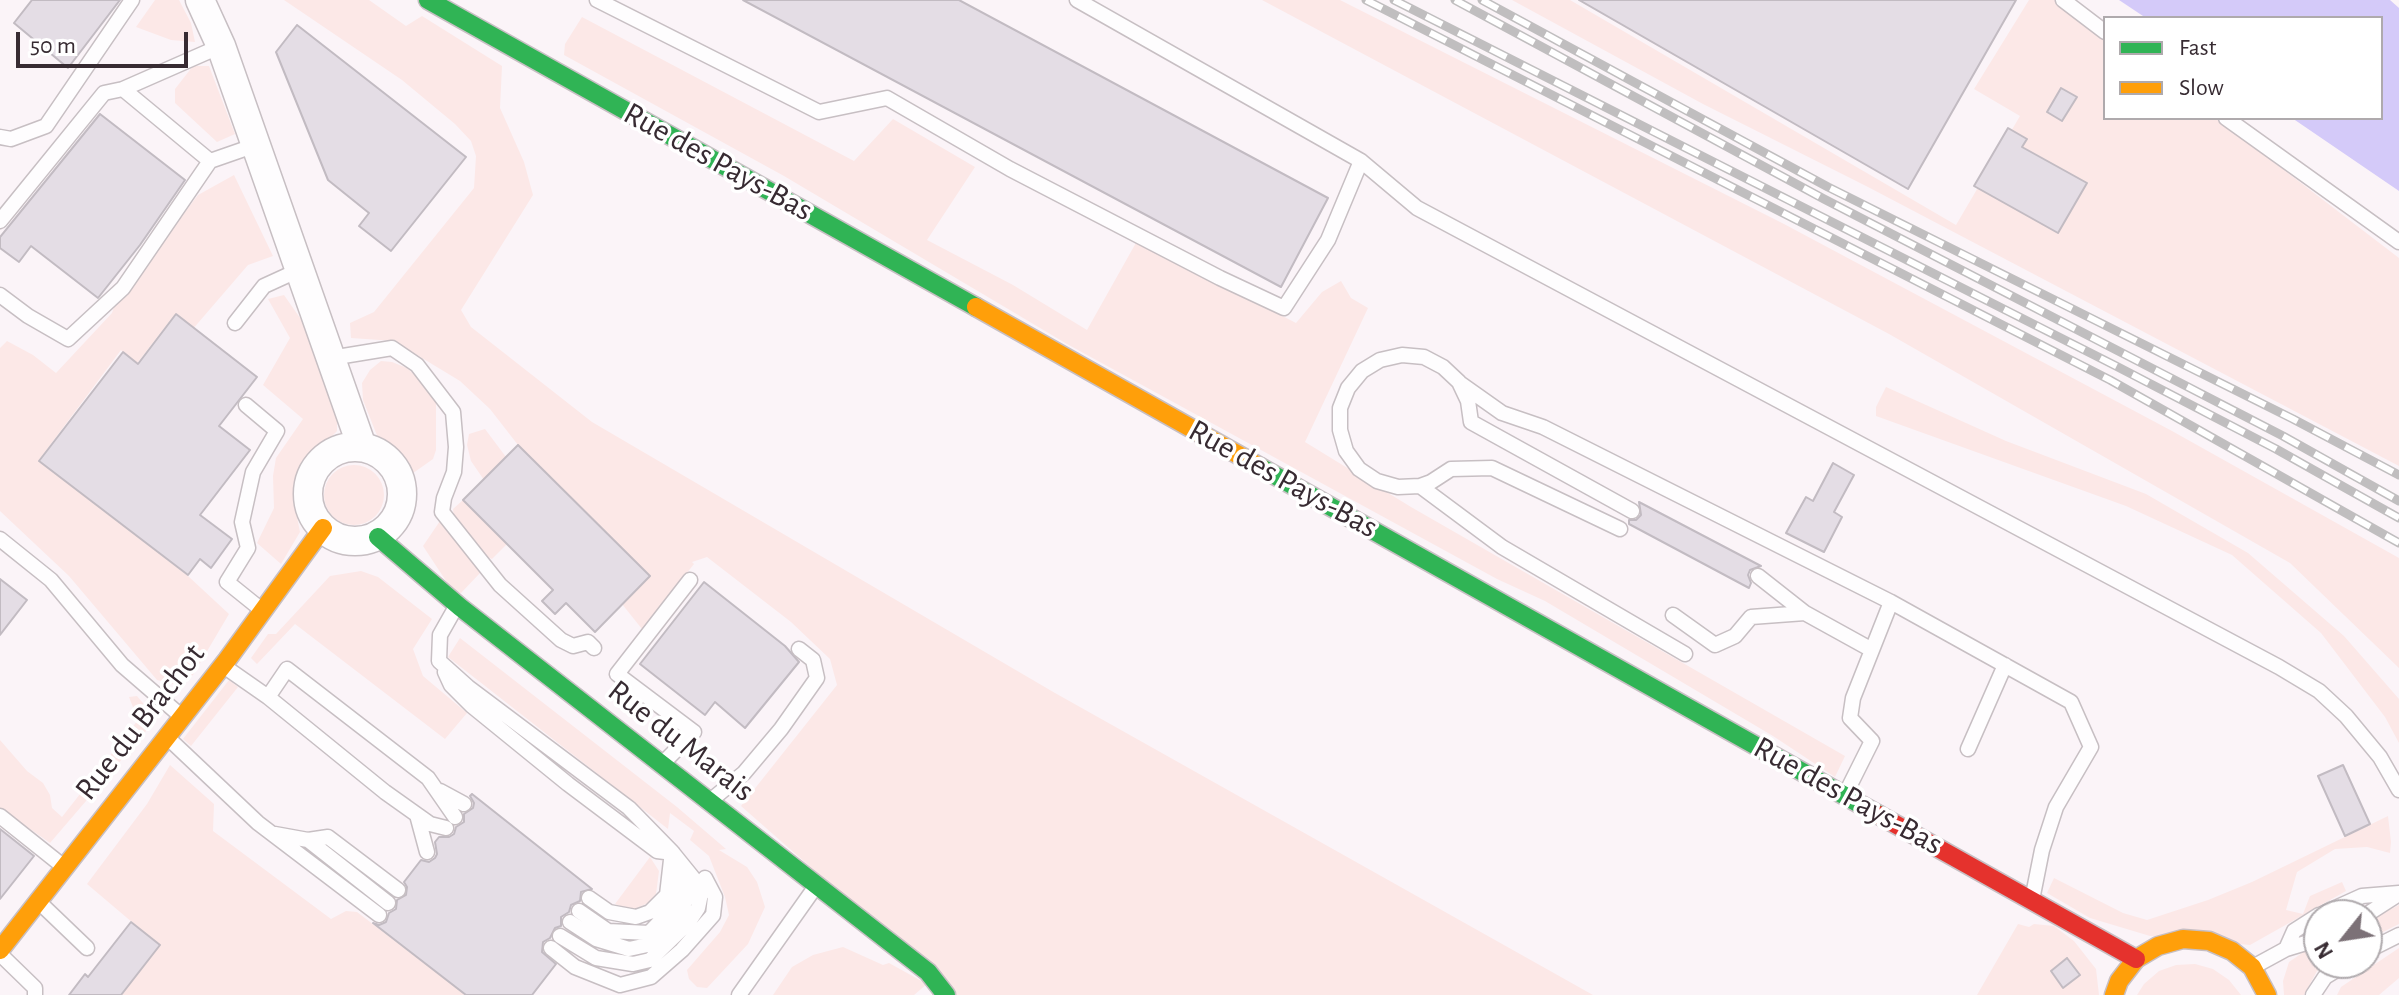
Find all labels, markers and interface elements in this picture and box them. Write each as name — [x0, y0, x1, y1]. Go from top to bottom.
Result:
scale bar — [20, 16, 192, 66]
legend — [2103, 16, 2383, 120]
text: 50 m — [30, 34, 76, 58]
text: Fast — [2179, 36, 2216, 60]
text: Slow — [2179, 76, 2224, 100]
street label: Rue des Pays-Bas — [617, 94, 819, 230]
street label: Rue des Pays-Bas — [1182, 411, 1384, 547]
street label: Rue du Brachot — [67, 636, 213, 808]
street label: Rue du Marais — [600, 672, 762, 810]
street label: Rue des Pays-Bas — [1747, 728, 1949, 864]
north arrow — [2303, 899, 2383, 979]
text: N — [2311, 938, 2337, 962]

